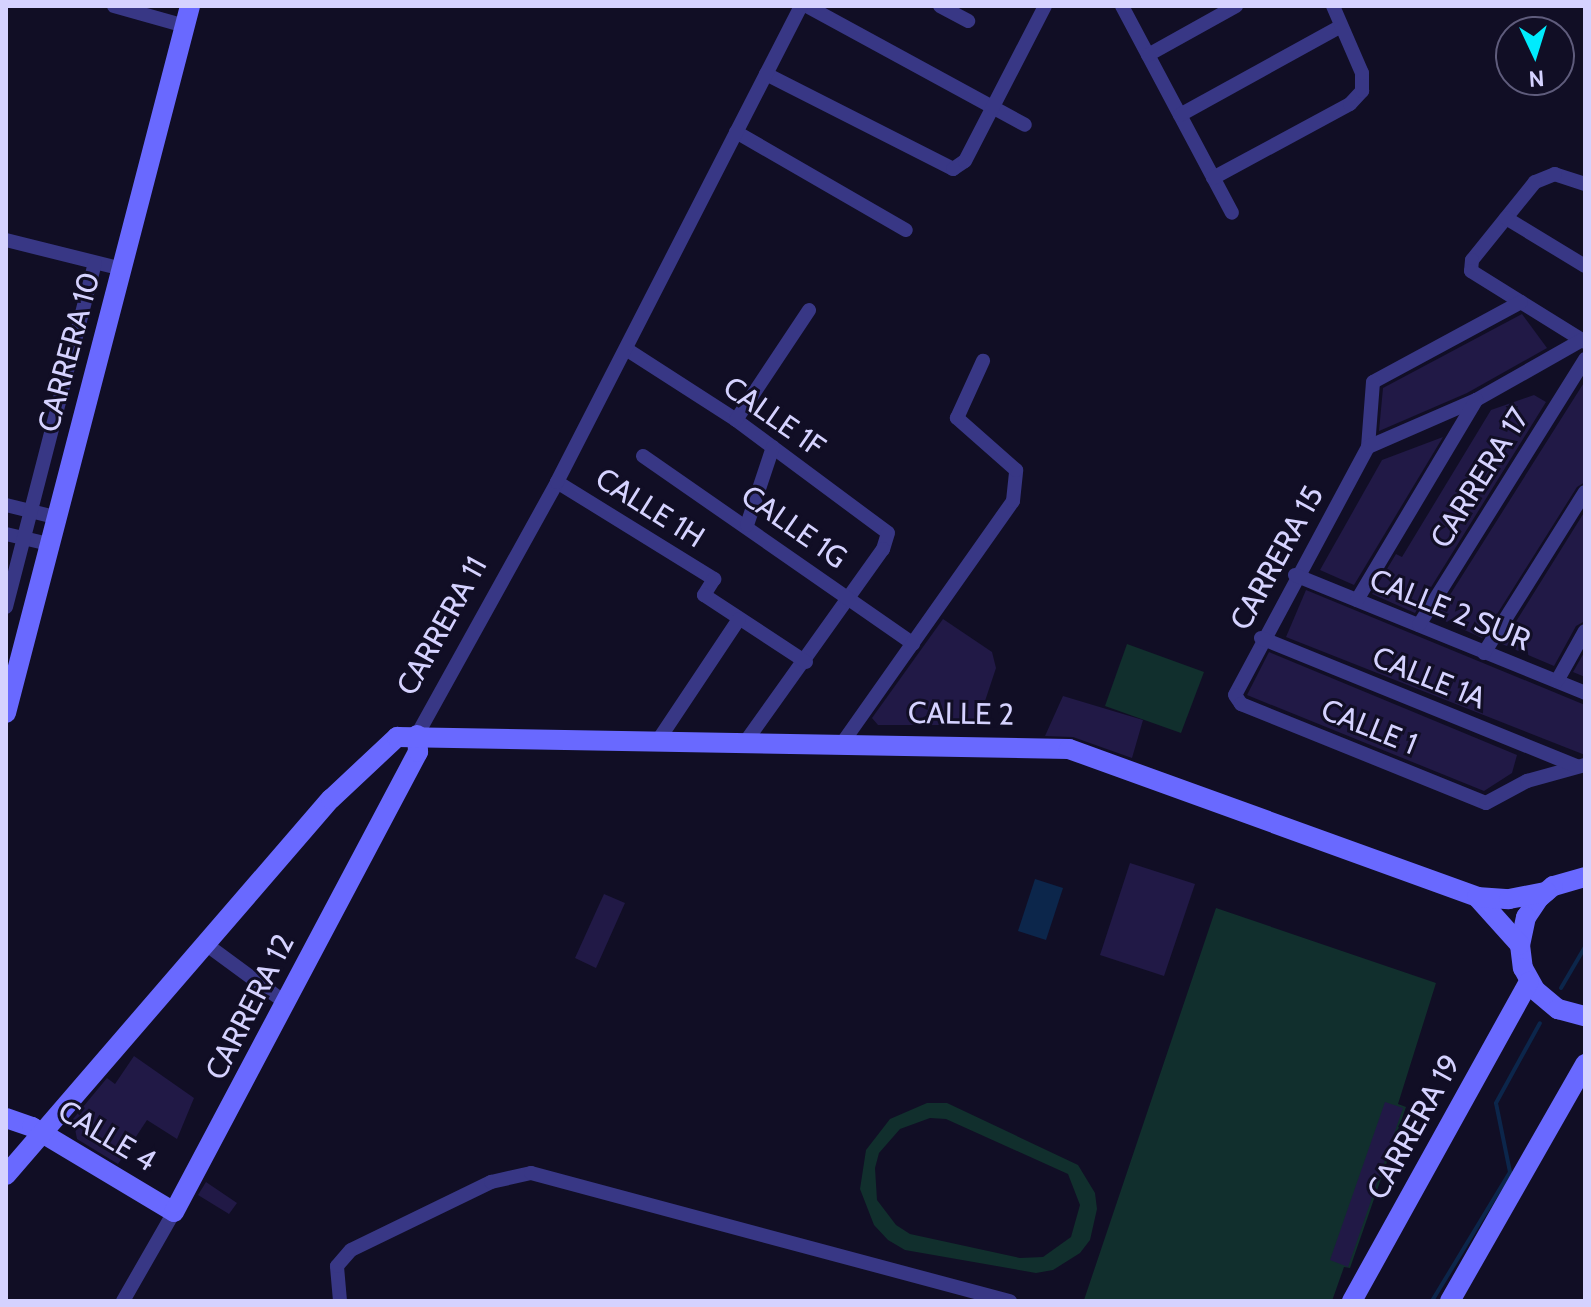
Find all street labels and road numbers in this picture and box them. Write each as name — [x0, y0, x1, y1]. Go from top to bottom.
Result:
street label: CARRERA 10 — [30, 268, 108, 436]
street label: CALLE 1F — [716, 369, 832, 465]
street label: CARRERA 17 — [1423, 401, 1537, 555]
street label: CALLE 1H — [589, 461, 711, 555]
street label: CALLE 1G — [734, 478, 854, 576]
street label: CARRERA 15 — [1223, 480, 1331, 636]
street label: CARRERA 11 — [389, 551, 495, 701]
street label: CALLE 2 SUR — [1364, 561, 1536, 659]
street label: CALLE 1A — [1367, 639, 1491, 717]
street label: CALLE 1 — [1316, 692, 1422, 762]
street label: CALLE 2 — [908, 695, 1014, 733]
street label: CARRERA 12 — [198, 928, 302, 1086]
street label: CARRERA 19 — [1359, 1048, 1469, 1206]
street label: CALLE 4 — [52, 1093, 162, 1179]

